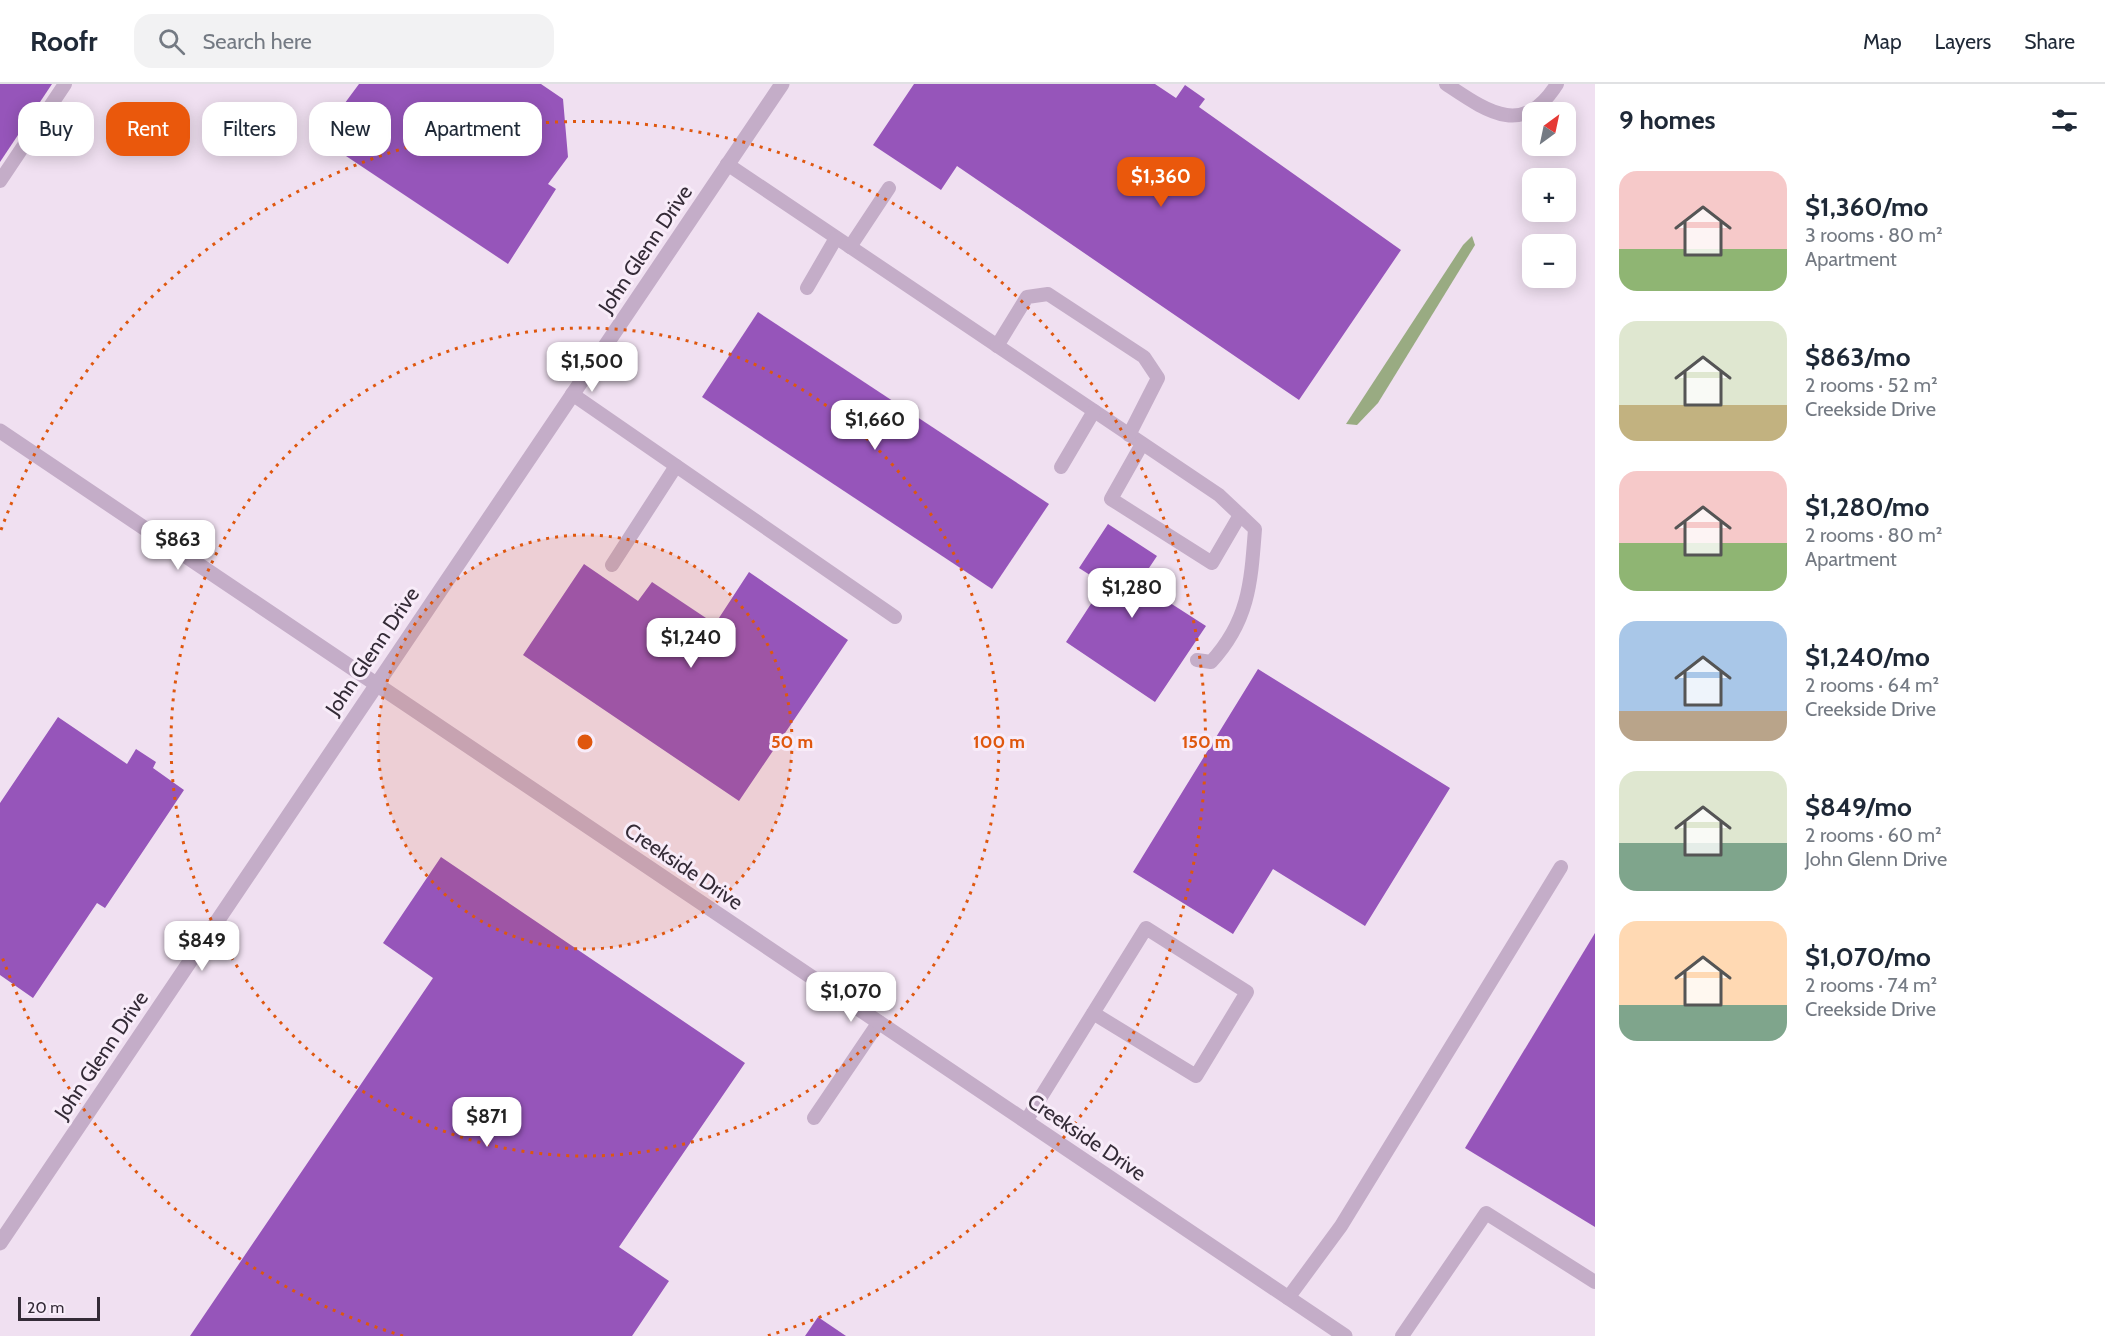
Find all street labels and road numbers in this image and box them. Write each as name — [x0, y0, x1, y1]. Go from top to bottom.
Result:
street label: John Glenn Drive — [592, 180, 697, 319]
street label: John Glenn Drive — [319, 582, 424, 721]
street label: Creekside Drive — [620, 817, 748, 915]
street label: John Glenn Drive — [48, 986, 153, 1125]
street label: Creekside Drive — [1023, 1088, 1151, 1186]

